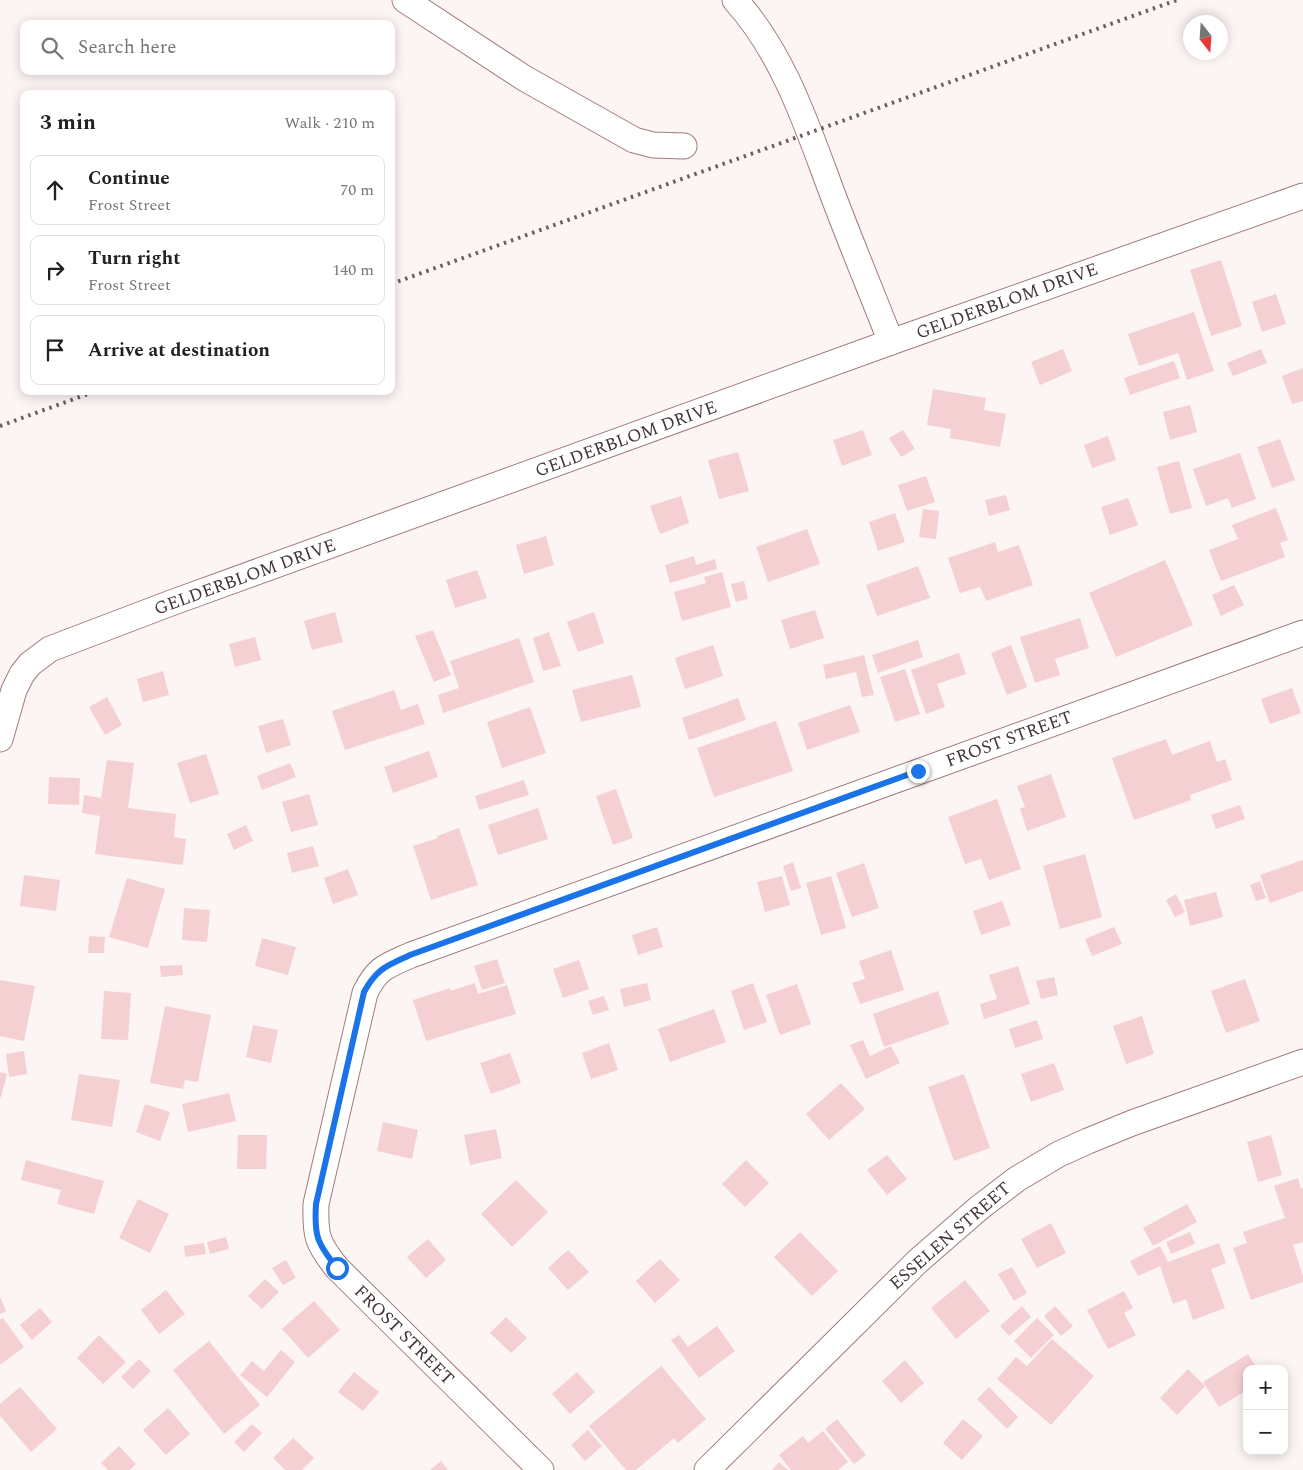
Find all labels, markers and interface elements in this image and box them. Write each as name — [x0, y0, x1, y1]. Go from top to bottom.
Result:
north arrow — [1183, 15, 1228, 60]
search box — [20, 20, 395, 75]
text: Search here — [78, 33, 177, 62]
icon: search — [38, 34, 66, 62]
text: 3 min — [40, 107, 96, 139]
text: Walk · 210 m — [284, 111, 375, 135]
text: Continue — [88, 164, 170, 193]
icon: ahead — [41, 176, 69, 204]
text: 70 m — [340, 178, 374, 202]
text: Frost Street — [88, 193, 171, 217]
text: Turn right — [88, 244, 181, 273]
icon: right — [41, 256, 69, 284]
street label: GELDERBLOM DRIVE — [912, 256, 1102, 346]
text: 140 m — [332, 258, 374, 282]
text: Frost Street — [88, 273, 171, 297]
icon: arrive — [41, 336, 69, 364]
text: Arrive at destination — [88, 336, 270, 365]
street label: GELDERBLOM DRIVE — [531, 394, 721, 484]
street label: GELDERBLOM DRIVE — [150, 532, 340, 622]
street label: FROST STREET — [942, 704, 1076, 774]
route end — [907, 760, 930, 783]
street label: ESSELEN STREET — [883, 1175, 1017, 1297]
route start — [326, 1257, 349, 1280]
street label: FROST STREET — [347, 1278, 461, 1392]
map controls — [1243, 1365, 1288, 1455]
button: + — [1243, 1365, 1288, 1410]
button: − — [1243, 1410, 1288, 1455]

